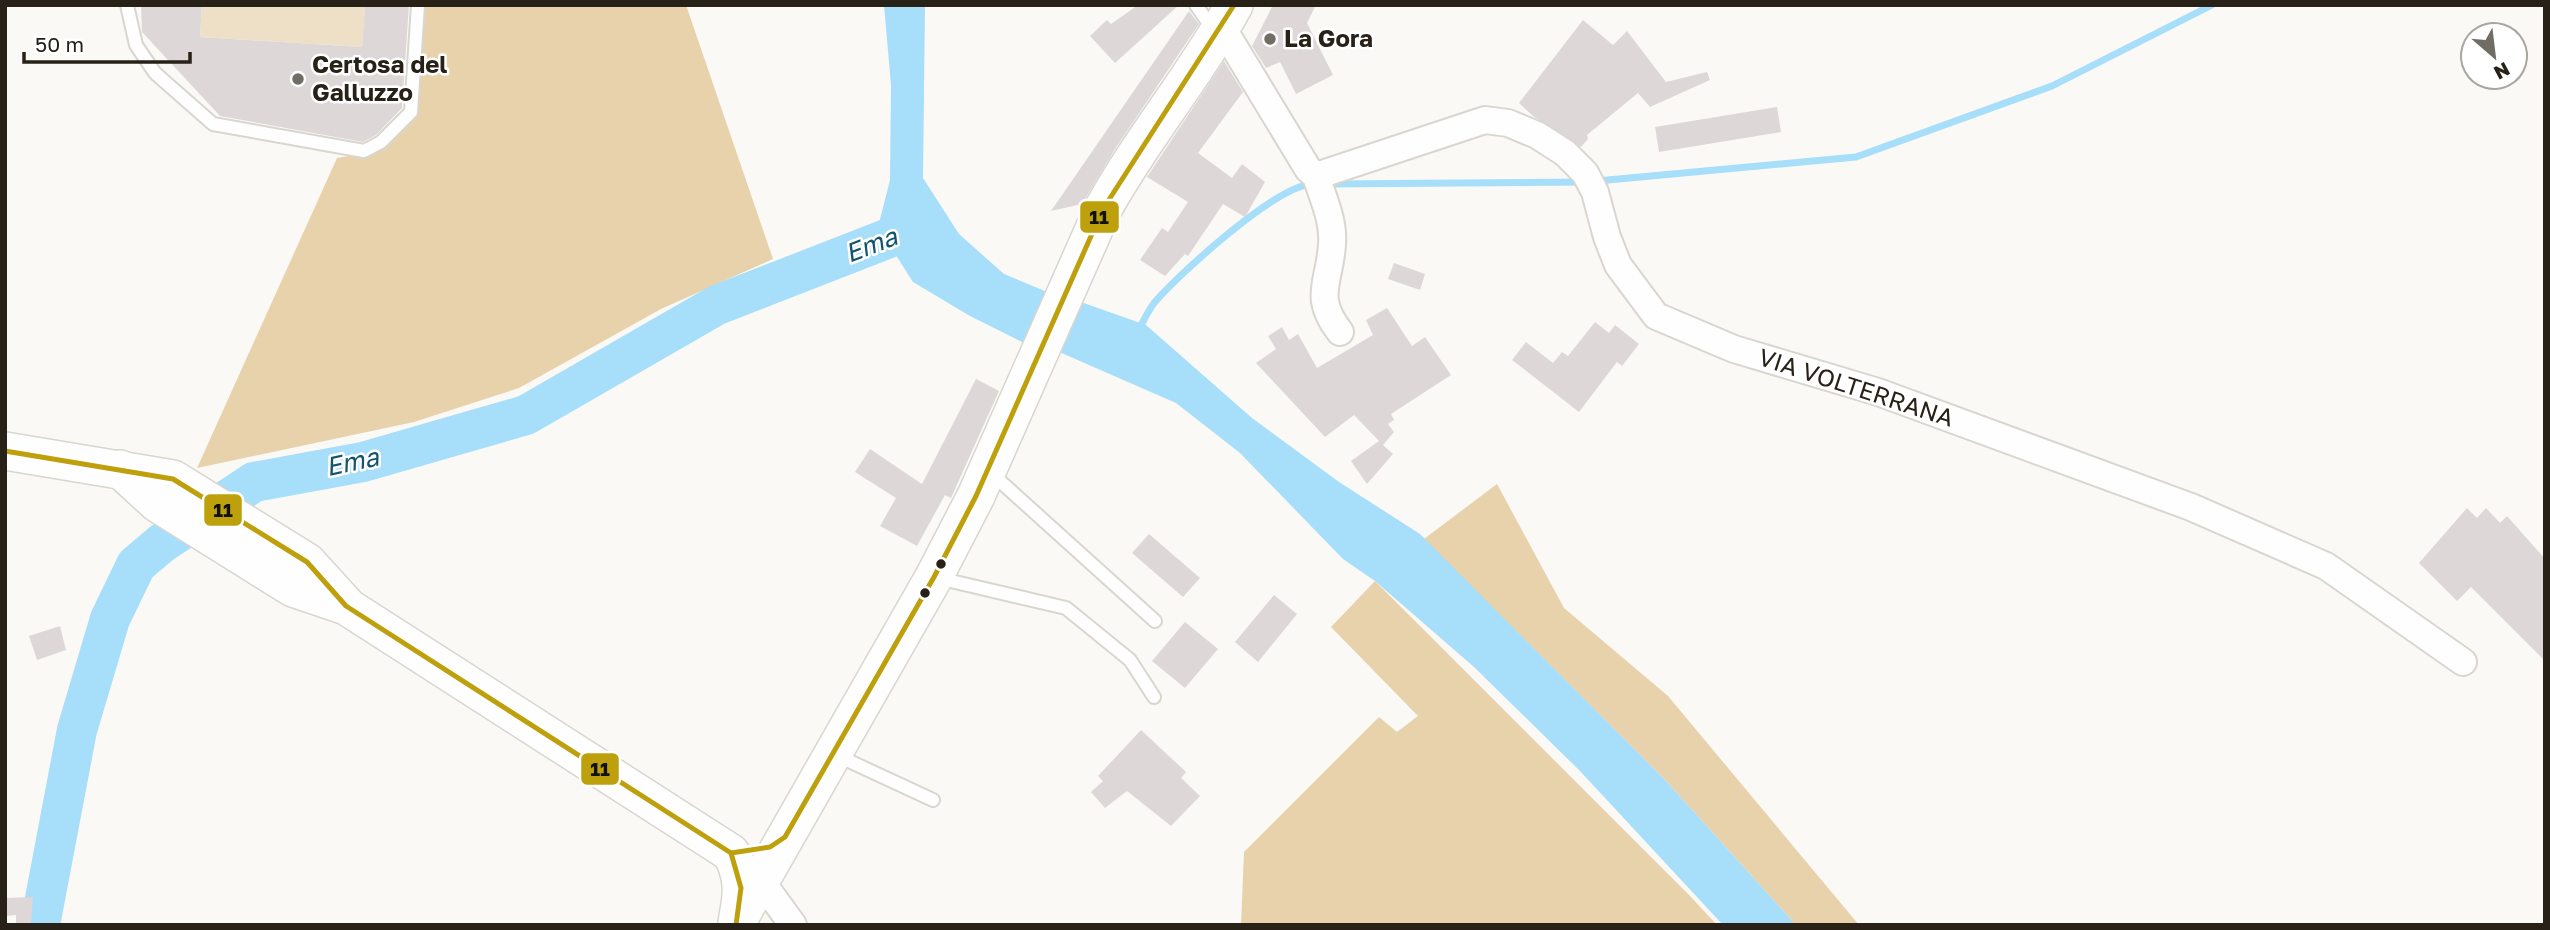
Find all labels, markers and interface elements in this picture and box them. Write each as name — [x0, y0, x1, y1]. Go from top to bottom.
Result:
scale bar — [24, 21, 191, 65]
north arrow — [2459, 21, 2529, 91]
place label: La Gora — [1284, 23, 1373, 52]
text: 50 m — [35, 31, 84, 57]
marker: La Gora — [1262, 31, 1278, 47]
place label: Certosa del Galluzzo — [312, 49, 447, 106]
text: N — [2490, 58, 2514, 85]
marker: Certosa del Galluzzo — [290, 71, 306, 87]
line badge: 11 — [1079, 200, 1120, 234]
text: 11 — [1089, 205, 1109, 228]
water label: Ema — [840, 220, 903, 269]
street label: VIA VOLTERRANA — [1755, 341, 1958, 432]
water label: Ema — [322, 441, 383, 482]
line badge: 11 — [203, 493, 243, 527]
text: 11 — [213, 498, 233, 521]
unlabelled marker — [934, 557, 948, 571]
unlabelled marker — [918, 586, 932, 600]
line badge: 11 — [580, 752, 620, 786]
text: 11 — [590, 757, 610, 780]

